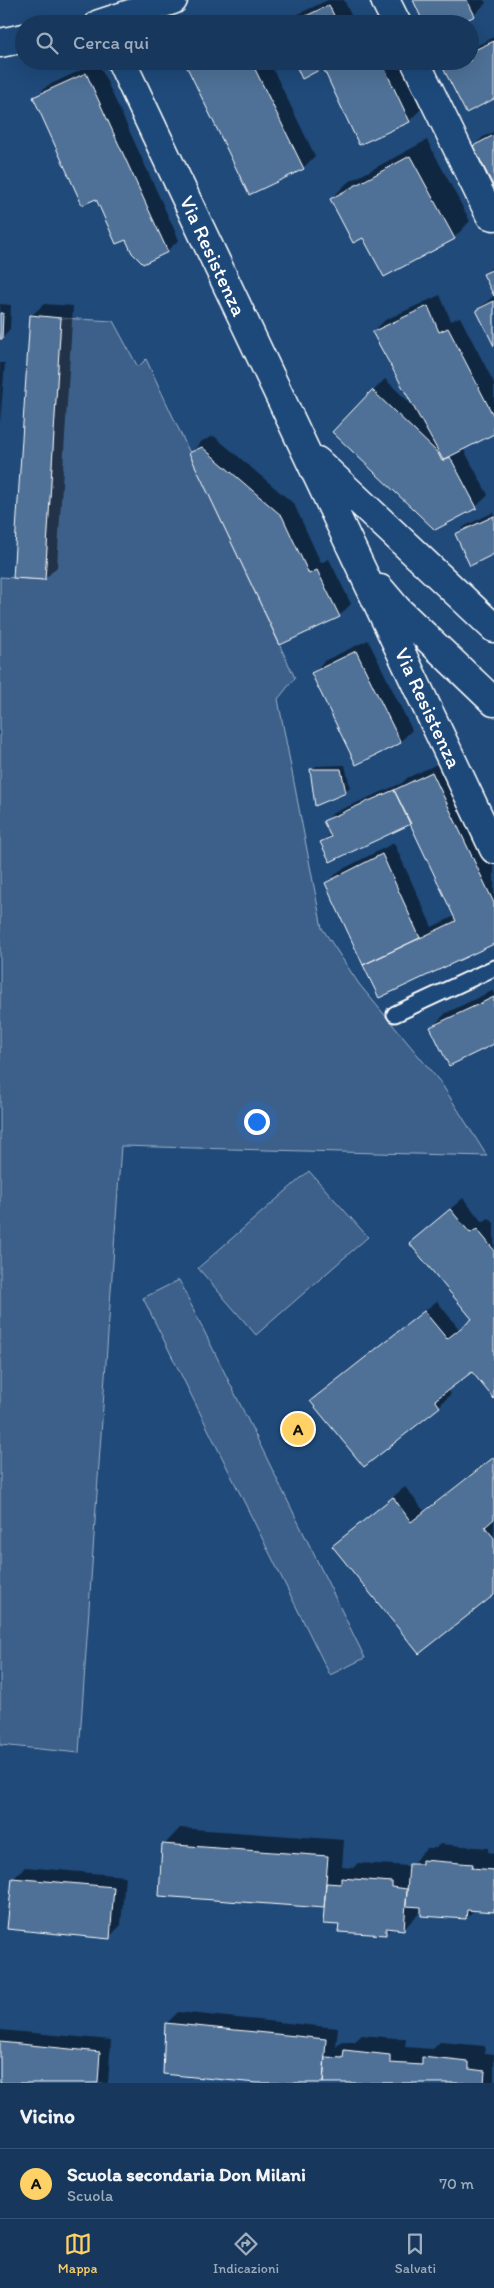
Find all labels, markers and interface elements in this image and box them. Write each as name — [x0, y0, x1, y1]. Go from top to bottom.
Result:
search box — [15, 15, 479, 70]
icon: search — [33, 29, 61, 57]
text: Cerca qui — [73, 31, 149, 54]
street label: Via Resistenza — [175, 192, 252, 320]
street label: Via Resistenza — [390, 644, 467, 772]
your location — [244, 1109, 270, 1135]
pin: A — [282, 1410, 314, 1448]
text: Vicino — [20, 2103, 75, 2128]
text: Scuola secondaria Don Milani — [67, 2163, 306, 2186]
text: A — [31, 2174, 41, 2193]
text: 70 m — [439, 2174, 474, 2193]
text: Scuola — [67, 2186, 113, 2205]
tab: Mappa — [58, 2230, 97, 2277]
tab: Indicazioni — [213, 2230, 279, 2277]
tab: Salvati — [395, 2230, 436, 2277]

